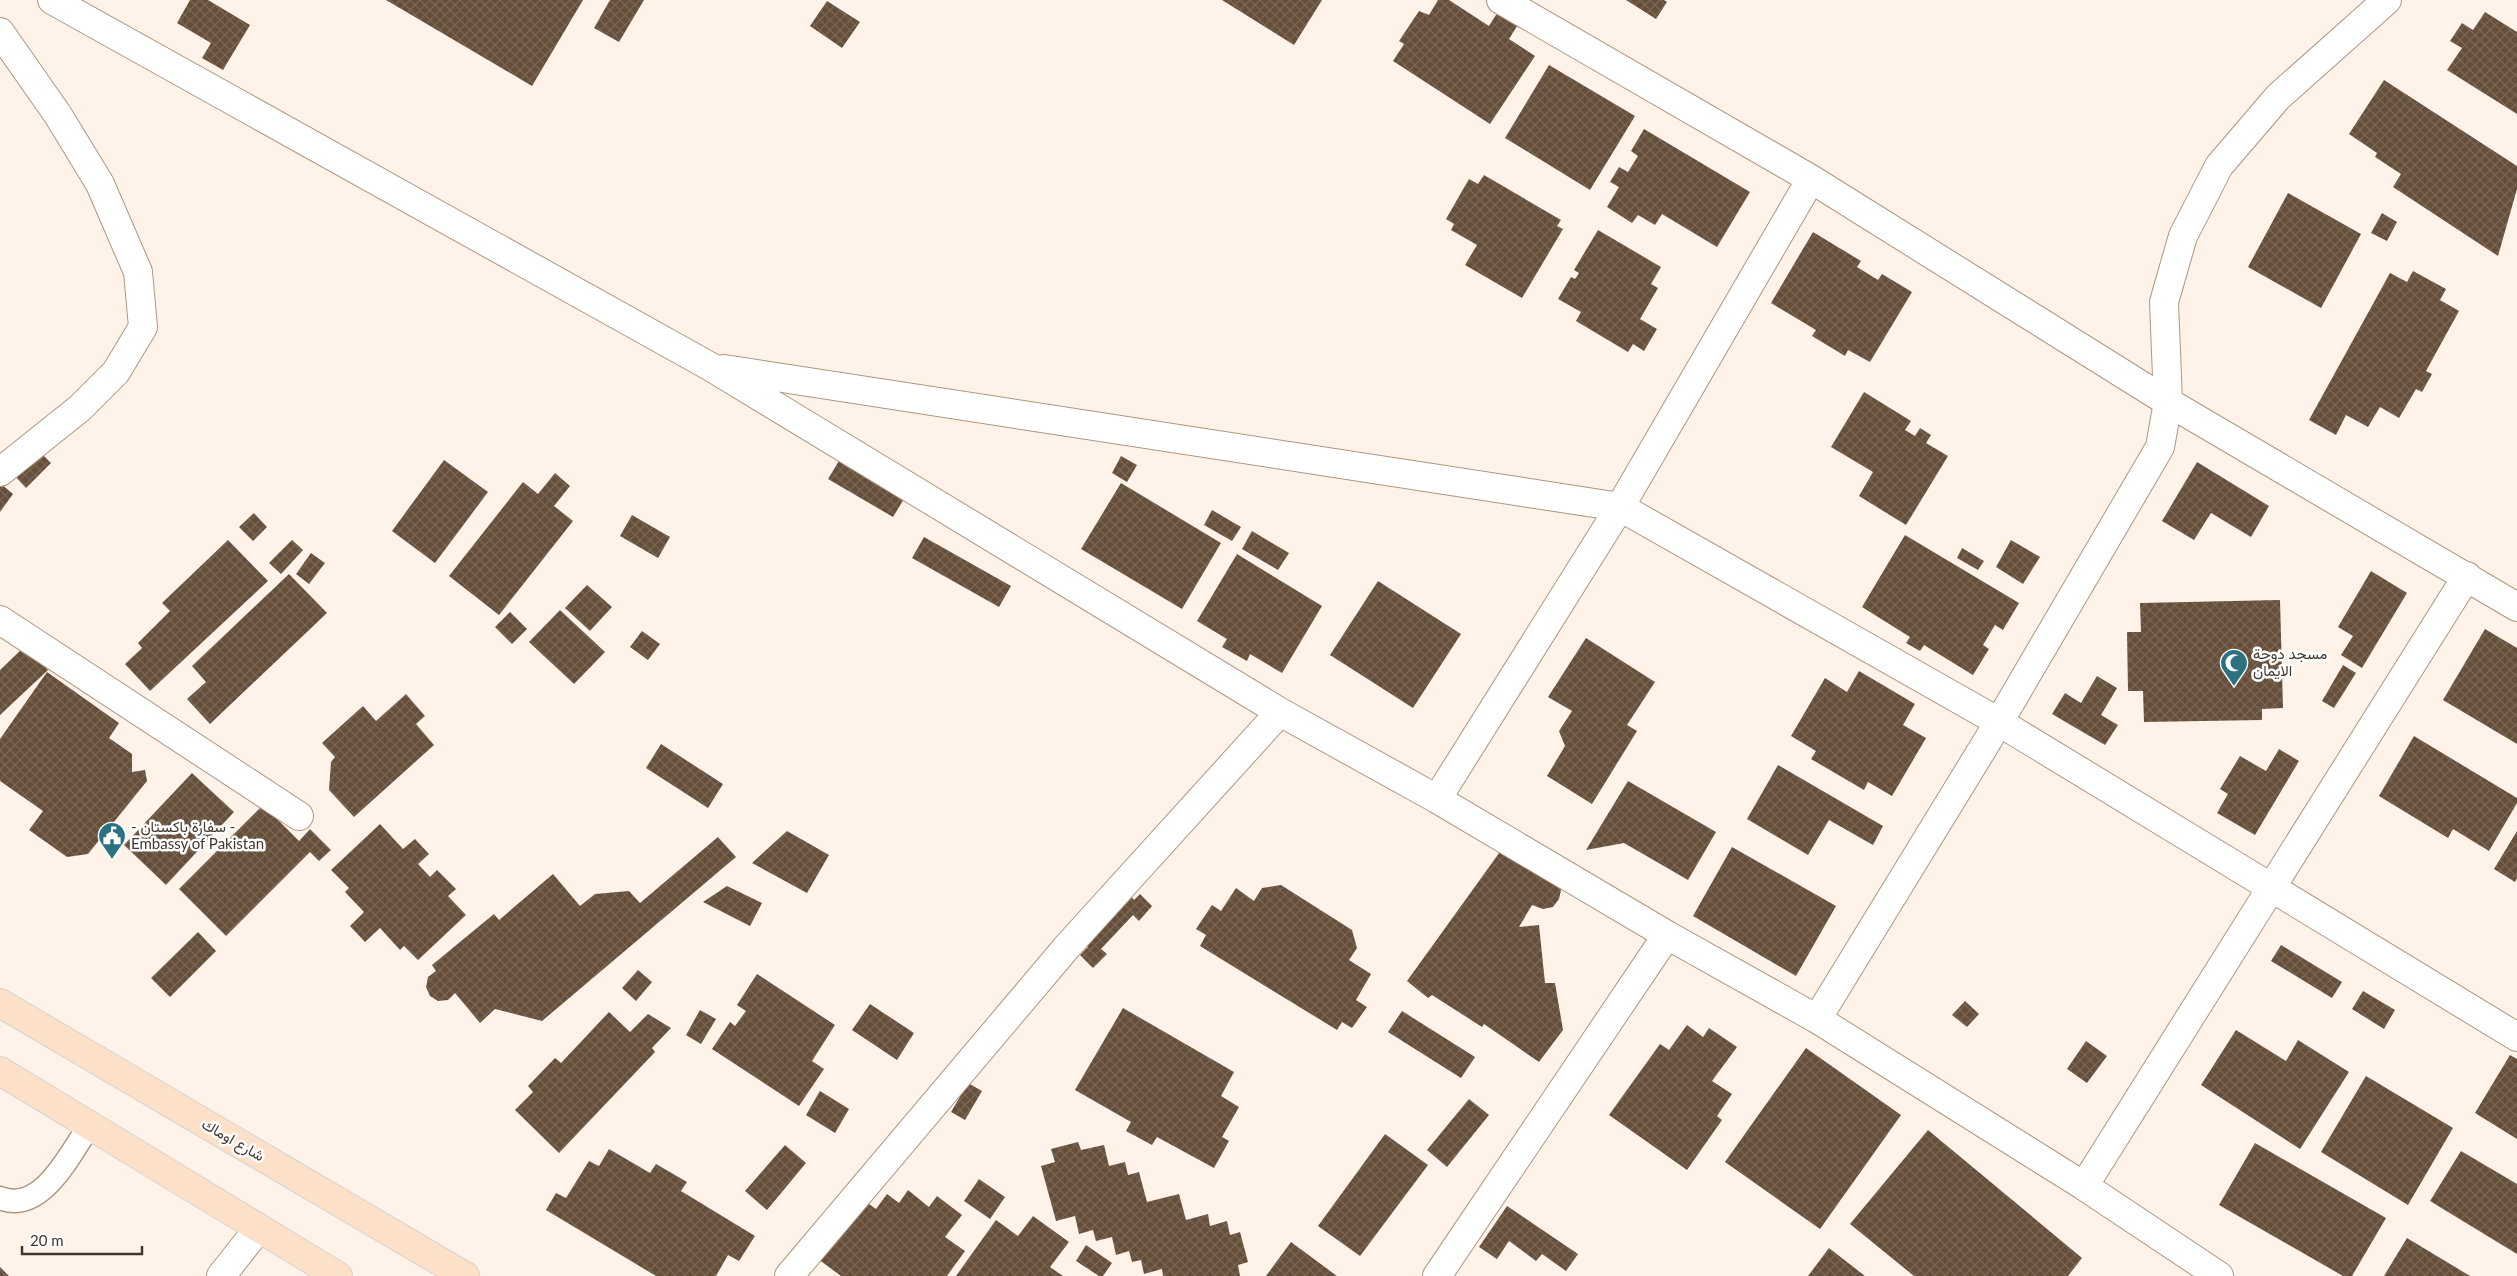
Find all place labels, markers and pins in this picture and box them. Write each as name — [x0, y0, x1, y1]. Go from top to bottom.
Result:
place label: مسجد دوحة الايمان — [2253, 644, 2327, 680]
mosque icon: مسجد دوحة الايمان — [2219, 648, 2249, 687]
place label: - سفارة باكستان - Embassy of Pakistan — [131, 817, 264, 852]
public building icon: - سفارة باكستان - Embassy of Pakistan — [97, 821, 127, 860]

